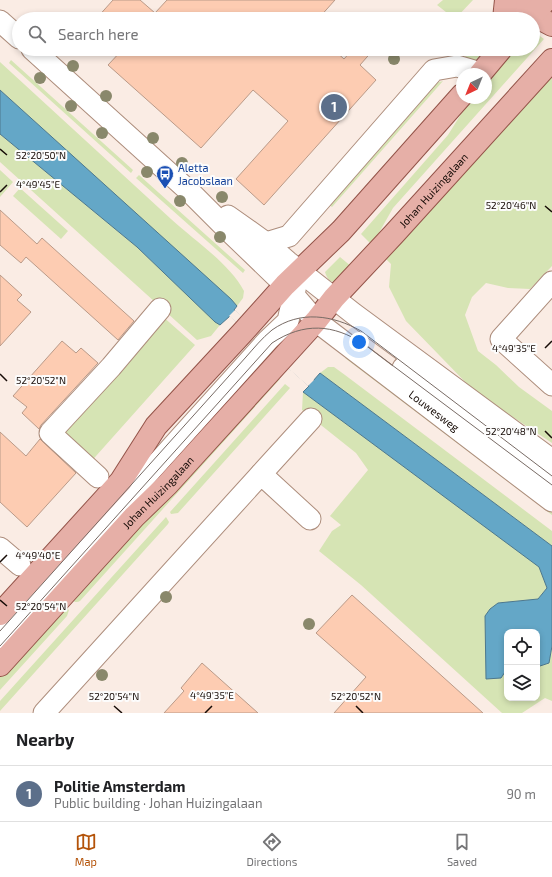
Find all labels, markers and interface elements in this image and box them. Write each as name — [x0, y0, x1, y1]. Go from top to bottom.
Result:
search box — [12, 12, 540, 56]
icon: search — [26, 23, 48, 45]
text: Search here — [58, 25, 139, 43]
north arrow — [456, 68, 492, 104]
pin: 1 — [321, 92, 347, 122]
text: 52°20'50"N — [16, 149, 66, 161]
street label: Johan Huizingalaan — [396, 150, 470, 230]
place label: Aletta Jacobslaan — [178, 161, 233, 187]
bus stop icon: Aletta Jacobslaan — [155, 164, 175, 189]
text: 4°49'45"E — [16, 178, 60, 190]
text: 52°20'46"N — [486, 199, 536, 211]
your location — [349, 332, 369, 352]
text: 4°49'35"E — [492, 342, 536, 354]
text: 52°20'52"N — [16, 374, 66, 386]
street label: Louwesweg — [407, 387, 462, 434]
text: 52°20'48"N — [486, 425, 536, 437]
street label: Johan Huizingalaan — [120, 453, 196, 531]
text: 4°49'40"E — [16, 549, 61, 561]
text: 52°20'54"N — [16, 600, 66, 612]
map controls — [504, 629, 540, 701]
button: locate — [504, 629, 540, 665]
button: layers — [504, 665, 540, 701]
text: 4°49'35"E — [190, 689, 234, 701]
text: 52°20'54"N — [89, 690, 139, 702]
text: 52°20'52"N — [331, 690, 381, 702]
text: Nearby — [16, 729, 74, 749]
text: Politie Amsterdam — [54, 777, 185, 795]
text: 1 — [26, 786, 32, 802]
text: 90 m — [506, 786, 536, 802]
text: Public building · Johan Huizingalaan — [54, 795, 263, 811]
tab: Map — [75, 831, 97, 868]
tab: Directions — [247, 831, 297, 868]
tab: Saved — [447, 831, 477, 868]

